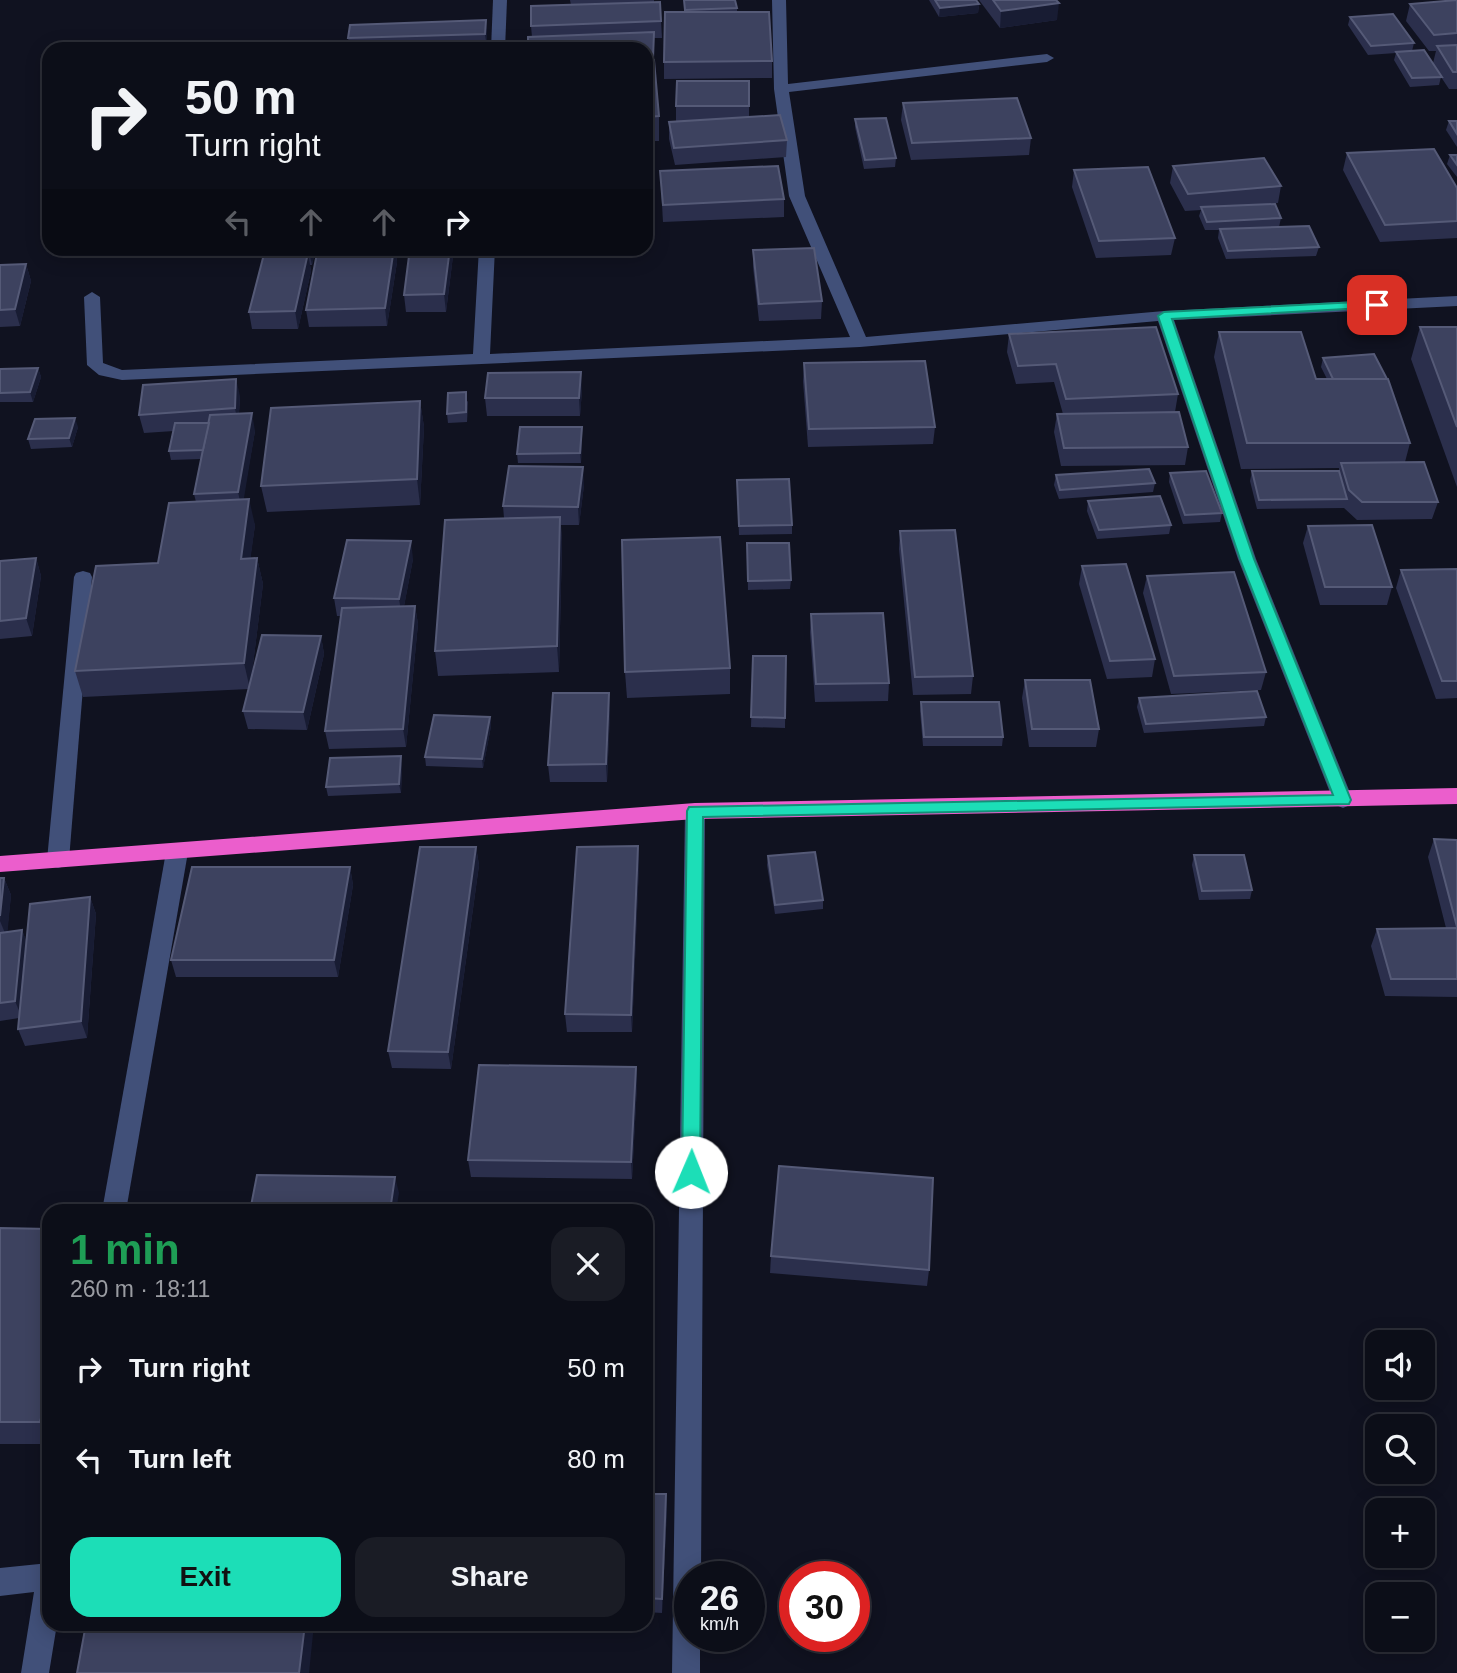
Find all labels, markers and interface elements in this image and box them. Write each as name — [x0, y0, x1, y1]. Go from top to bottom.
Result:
icon: right — [70, 70, 161, 161]
text: 50 m — [185, 70, 297, 124]
text: Turn right — [185, 127, 321, 163]
icon: left — [219, 203, 257, 241]
icon: ahead — [292, 203, 330, 241]
icon: ahead — [365, 203, 403, 241]
icon: right — [438, 203, 476, 241]
pin — [1347, 275, 1407, 335]
icon: arrive — [1358, 286, 1396, 324]
position arrow — [654, 1135, 728, 1209]
text: 1 min — [70, 1226, 180, 1273]
button: close — [551, 1227, 625, 1301]
text: 260 m · 18:11 — [70, 1276, 210, 1302]
map controls — [1365, 1330, 1435, 1652]
button: sound — [1365, 1330, 1435, 1400]
icon: right — [70, 1350, 108, 1388]
text: Turn right — [129, 1353, 250, 1383]
text: 50 m — [567, 1353, 625, 1383]
button: search — [1365, 1414, 1435, 1484]
icon: left — [70, 1441, 108, 1479]
text: Turn left — [129, 1444, 231, 1474]
text: 80 m — [567, 1444, 625, 1474]
button: + — [1365, 1498, 1435, 1568]
button: Exit — [70, 1537, 341, 1617]
button: Share — [355, 1537, 625, 1617]
speed limit sign: 30 — [779, 1561, 870, 1652]
text: 26 — [700, 1578, 739, 1617]
button: − — [1365, 1582, 1435, 1652]
text: km/h — [700, 1614, 739, 1634]

